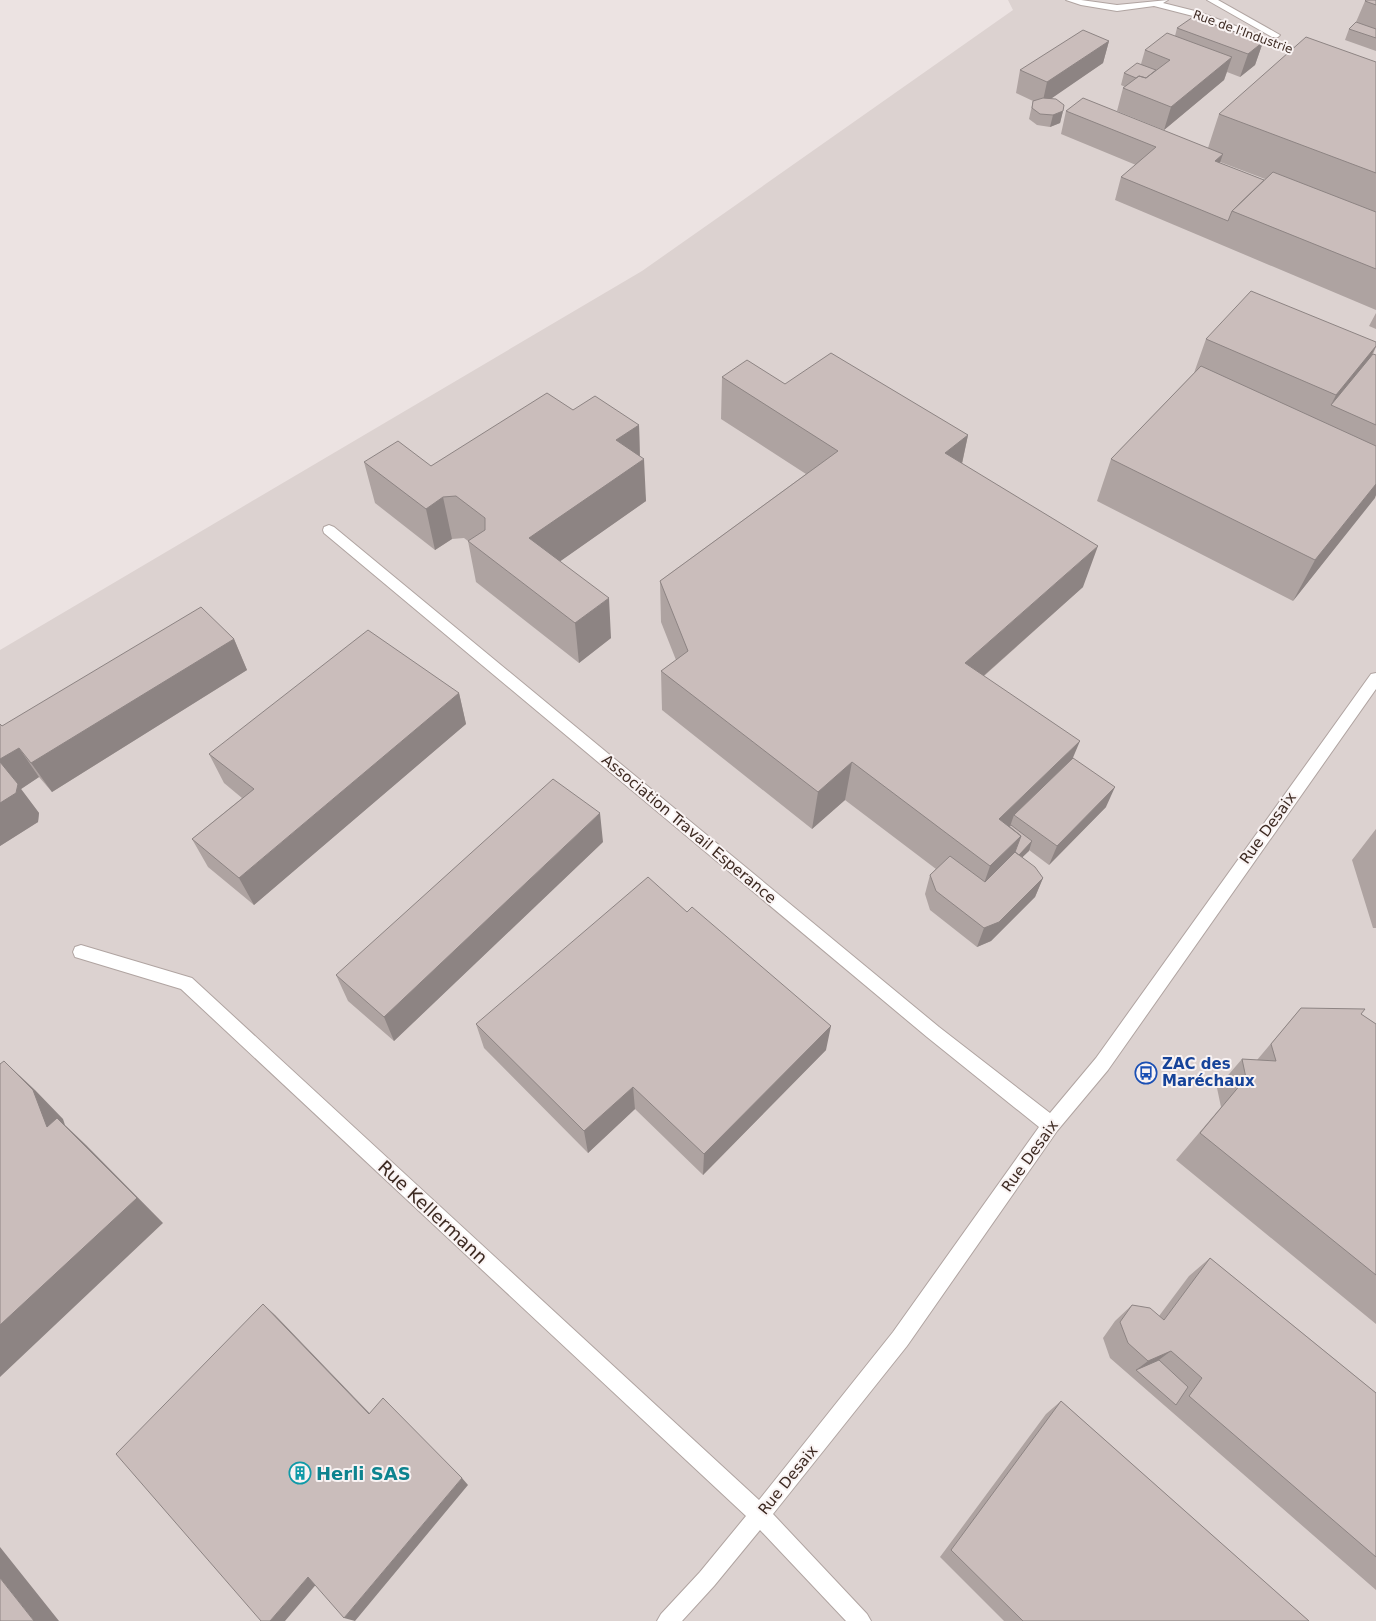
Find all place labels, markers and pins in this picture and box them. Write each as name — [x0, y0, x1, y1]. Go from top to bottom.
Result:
place label: ZAC des Maréchaux — [1162, 1055, 1255, 1090]
bus stop icon: ZAC des Maréchaux — [1134, 1061, 1158, 1085]
building icon: Herli SAS — [288, 1461, 312, 1485]
place label: Herli SAS — [316, 1463, 411, 1484]

